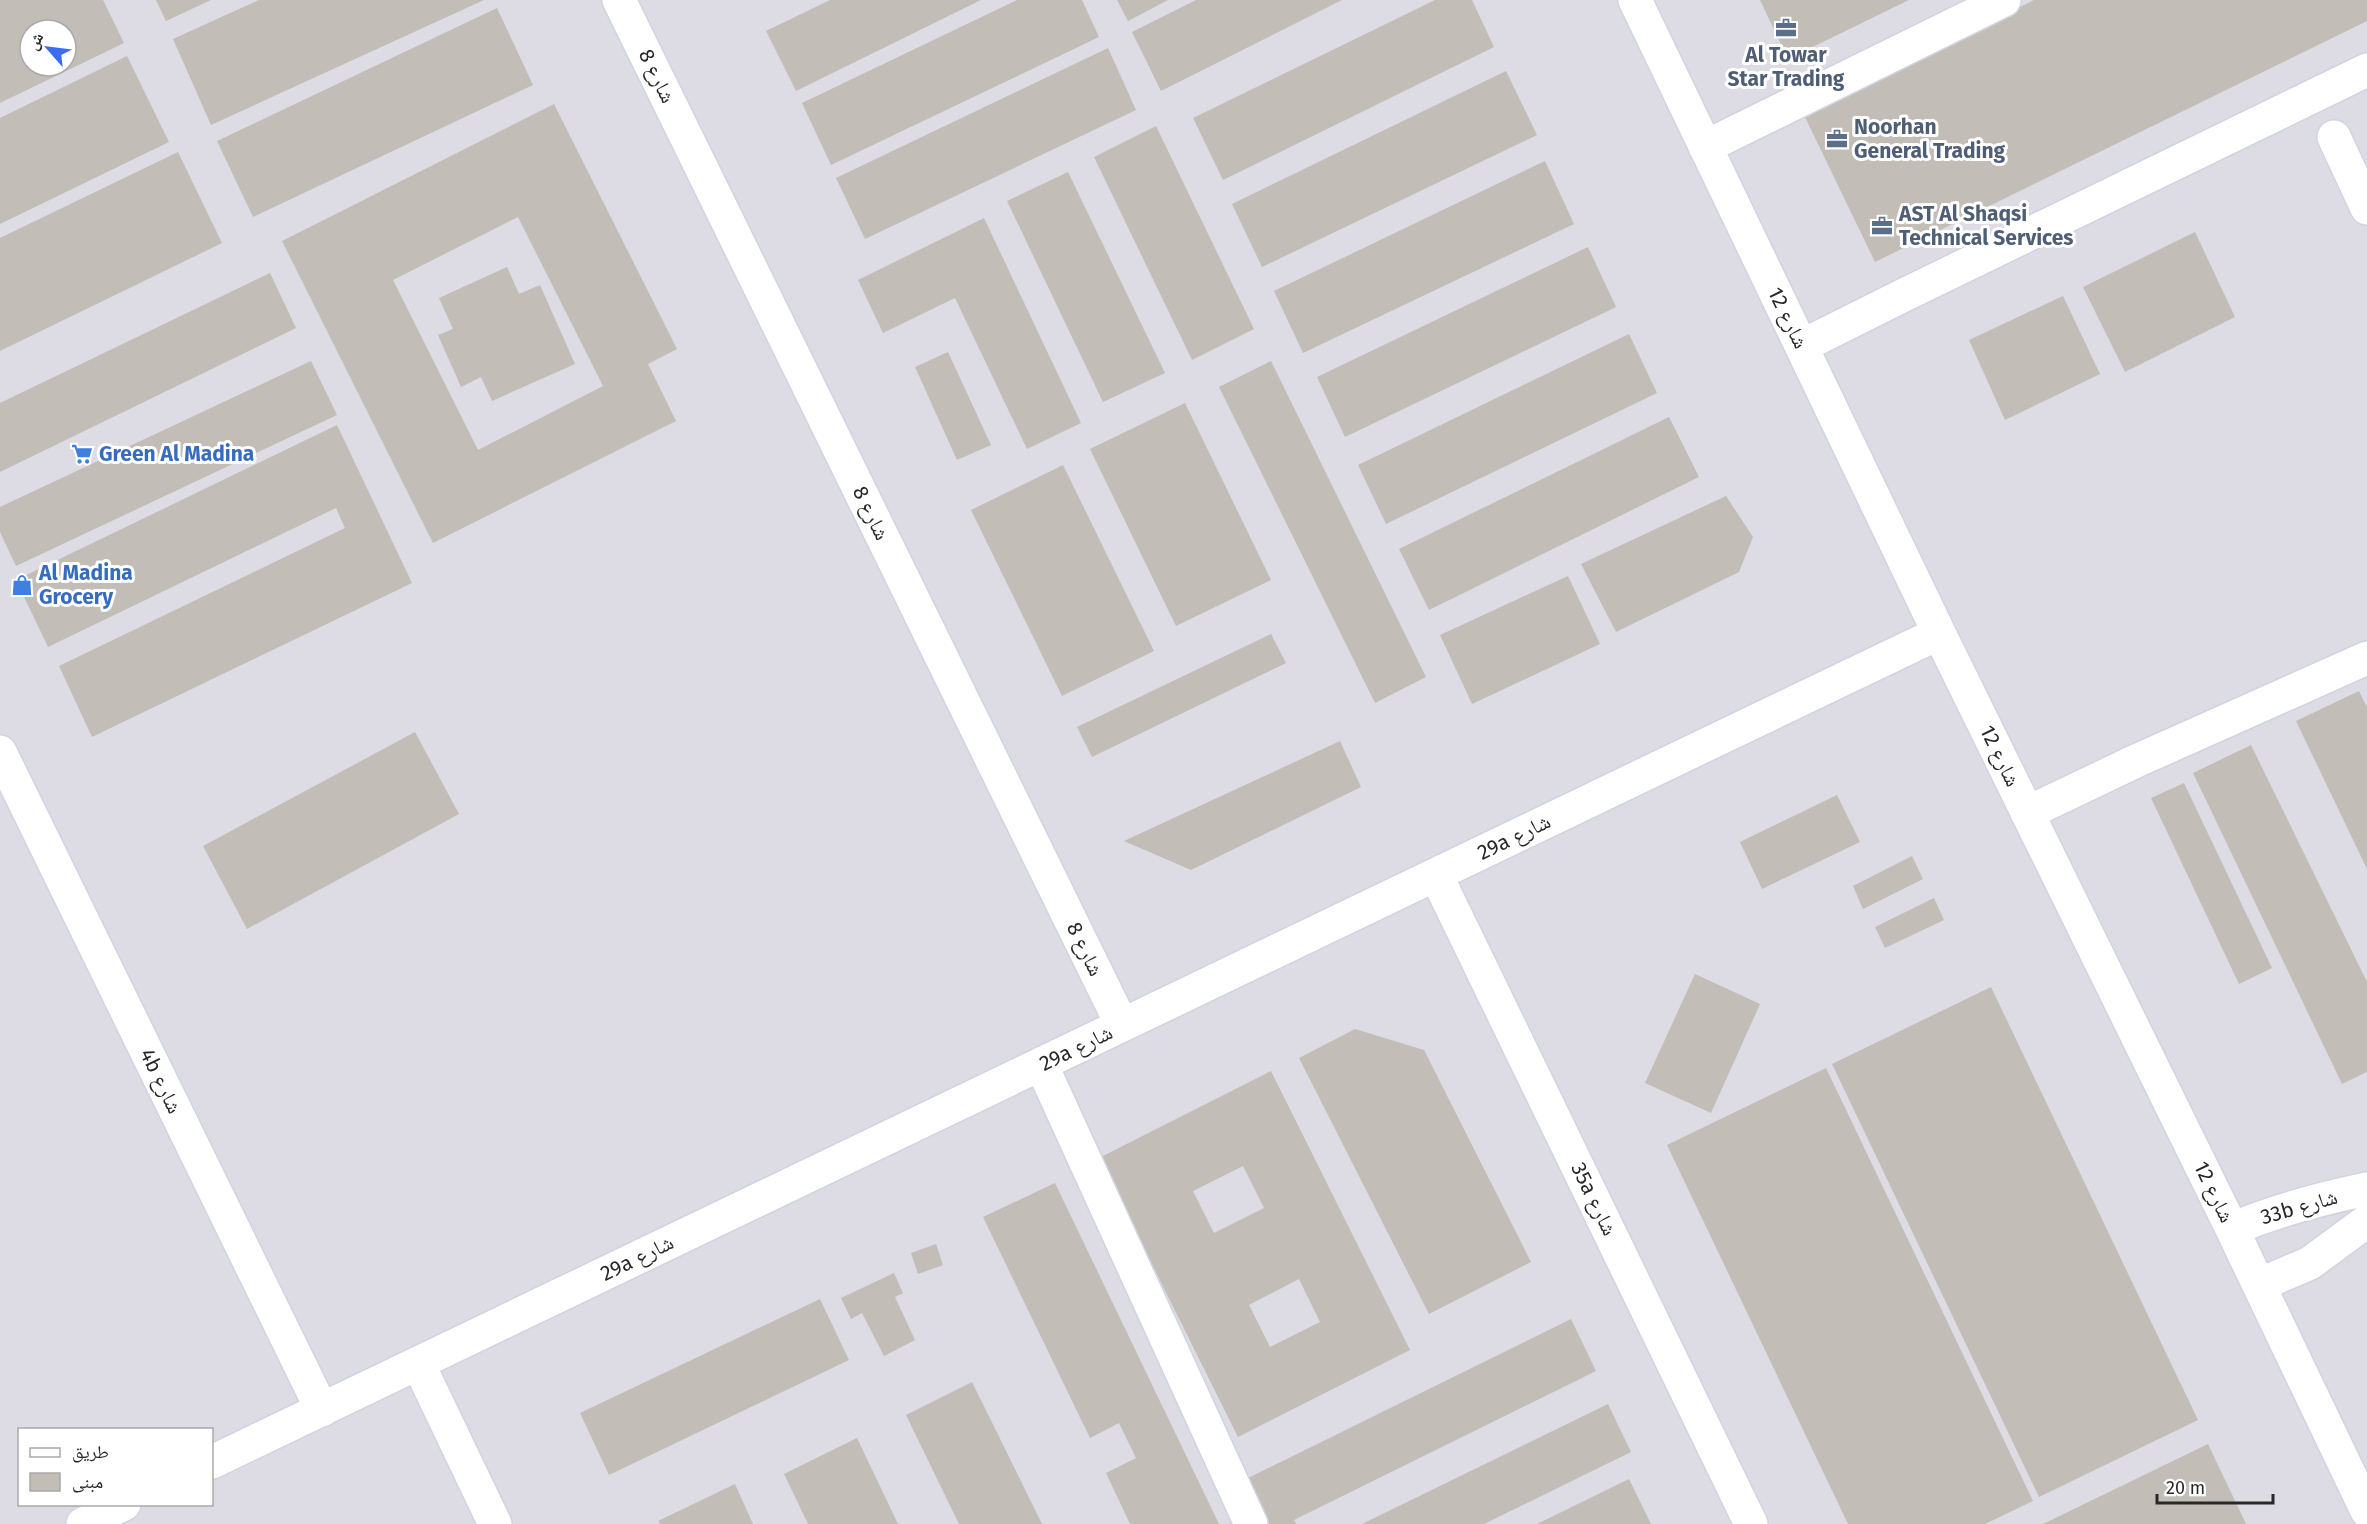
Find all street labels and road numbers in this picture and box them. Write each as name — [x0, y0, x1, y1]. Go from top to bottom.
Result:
street label: شارع 8 — [633, 45, 681, 107]
street label: شارع 12 — [1762, 283, 1814, 353]
street label: شارع 8 — [847, 482, 895, 544]
street label: شارع 12 — [1974, 721, 2026, 791]
street label: 29a شارع — [1473, 808, 1555, 866]
street label: شارع 8 — [1061, 918, 1109, 980]
street label: 29a شارع — [1035, 1019, 1117, 1077]
street label: 4b شارع — [134, 1044, 188, 1118]
street label: شارع 12 — [2188, 1157, 2240, 1227]
street label: 35a شارع — [1565, 1158, 1623, 1240]
street label: 33b شارع — [2257, 1184, 2341, 1230]
street label: 29a شارع — [596, 1229, 678, 1287]

